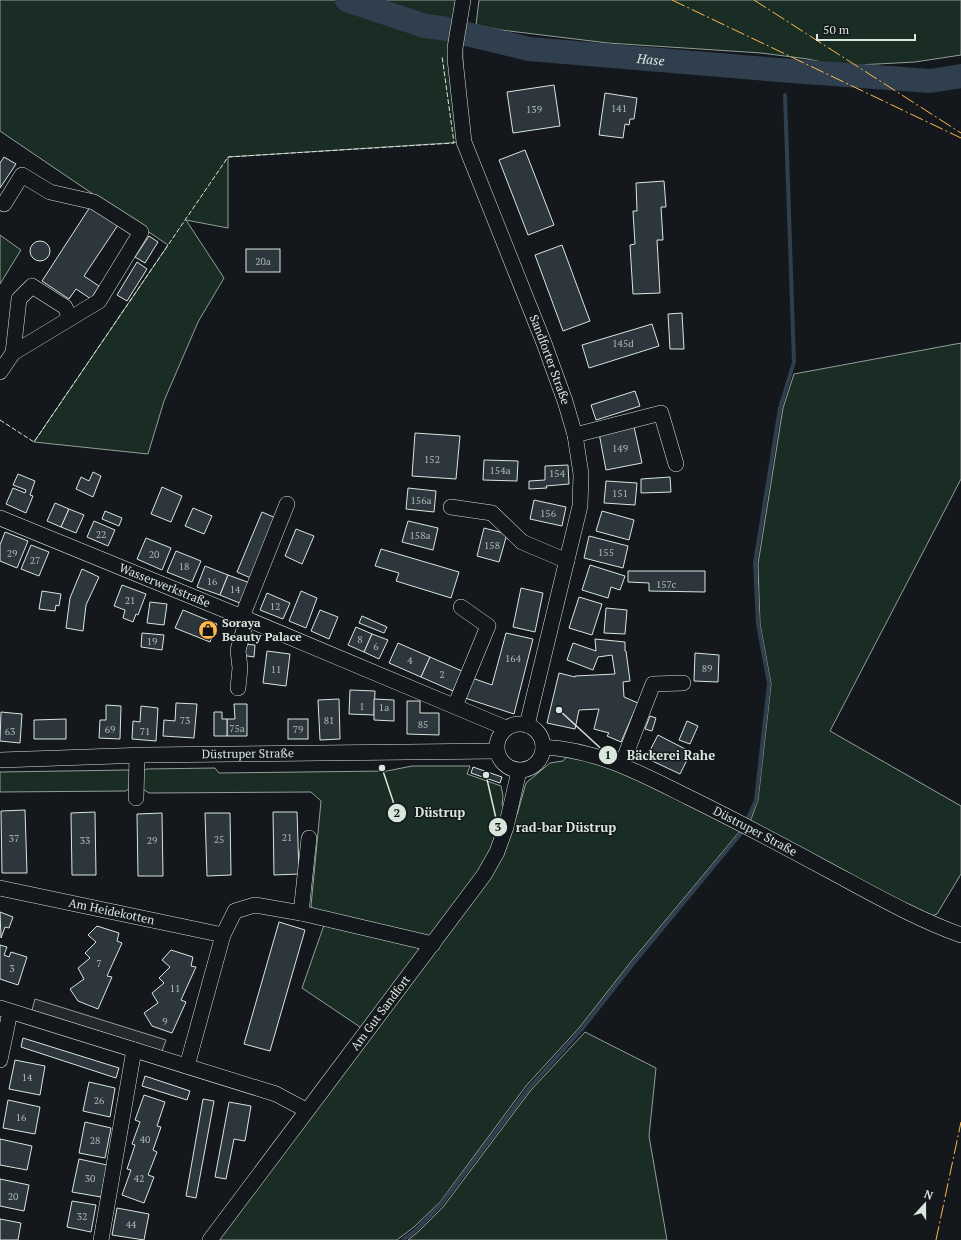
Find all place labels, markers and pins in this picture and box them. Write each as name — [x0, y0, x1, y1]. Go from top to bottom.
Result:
place label: Soraya Beauty Palace — [222, 615, 302, 644]
shop icon: Soraya Beauty Palace — [197, 619, 219, 641]
callout: Bäckerei Rahe — [598, 743, 723, 768]
callout: Düstrup — [387, 800, 473, 825]
callout: rad-bar Düstrup — [488, 815, 624, 840]

